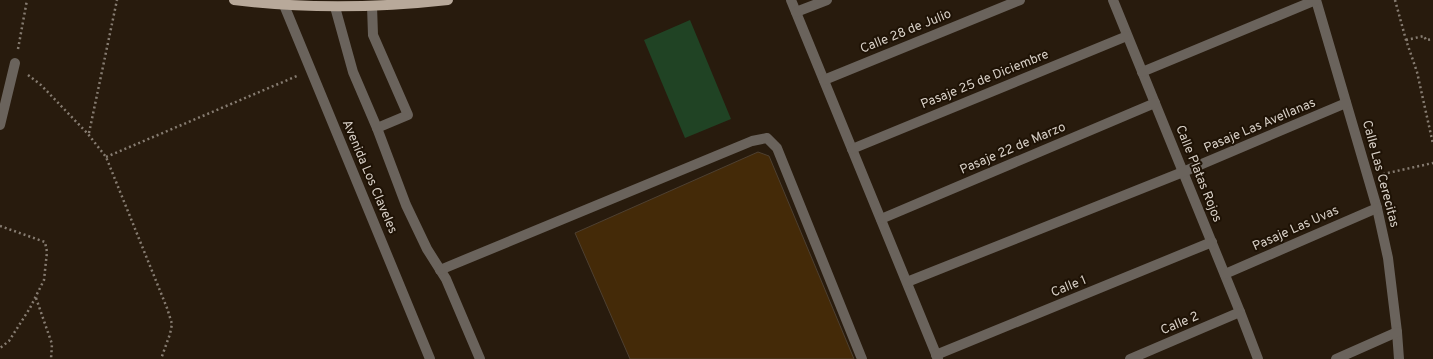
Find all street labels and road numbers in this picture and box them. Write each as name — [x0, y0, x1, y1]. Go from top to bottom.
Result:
street label: Calle 28 de Julio — [858, 6, 954, 58]
street label: Pasaje 25 de Diciembre — [919, 47, 1051, 113]
street label: Pasaje Las Avellanas — [1202, 95, 1318, 157]
street label: Avenida Los Claveles — [338, 118, 400, 236]
street label: Pasaje 22 de Marzo — [958, 119, 1068, 179]
street label: Calle Las Cerecitas — [1358, 119, 1402, 229]
street label: Calle Platas Rojos — [1171, 123, 1225, 225]
street label: Pasaje Las Uvas — [1250, 203, 1342, 255]
street label: Calle 1 — [1049, 273, 1089, 301]
street label: Calle 2 — [1158, 309, 1202, 339]

